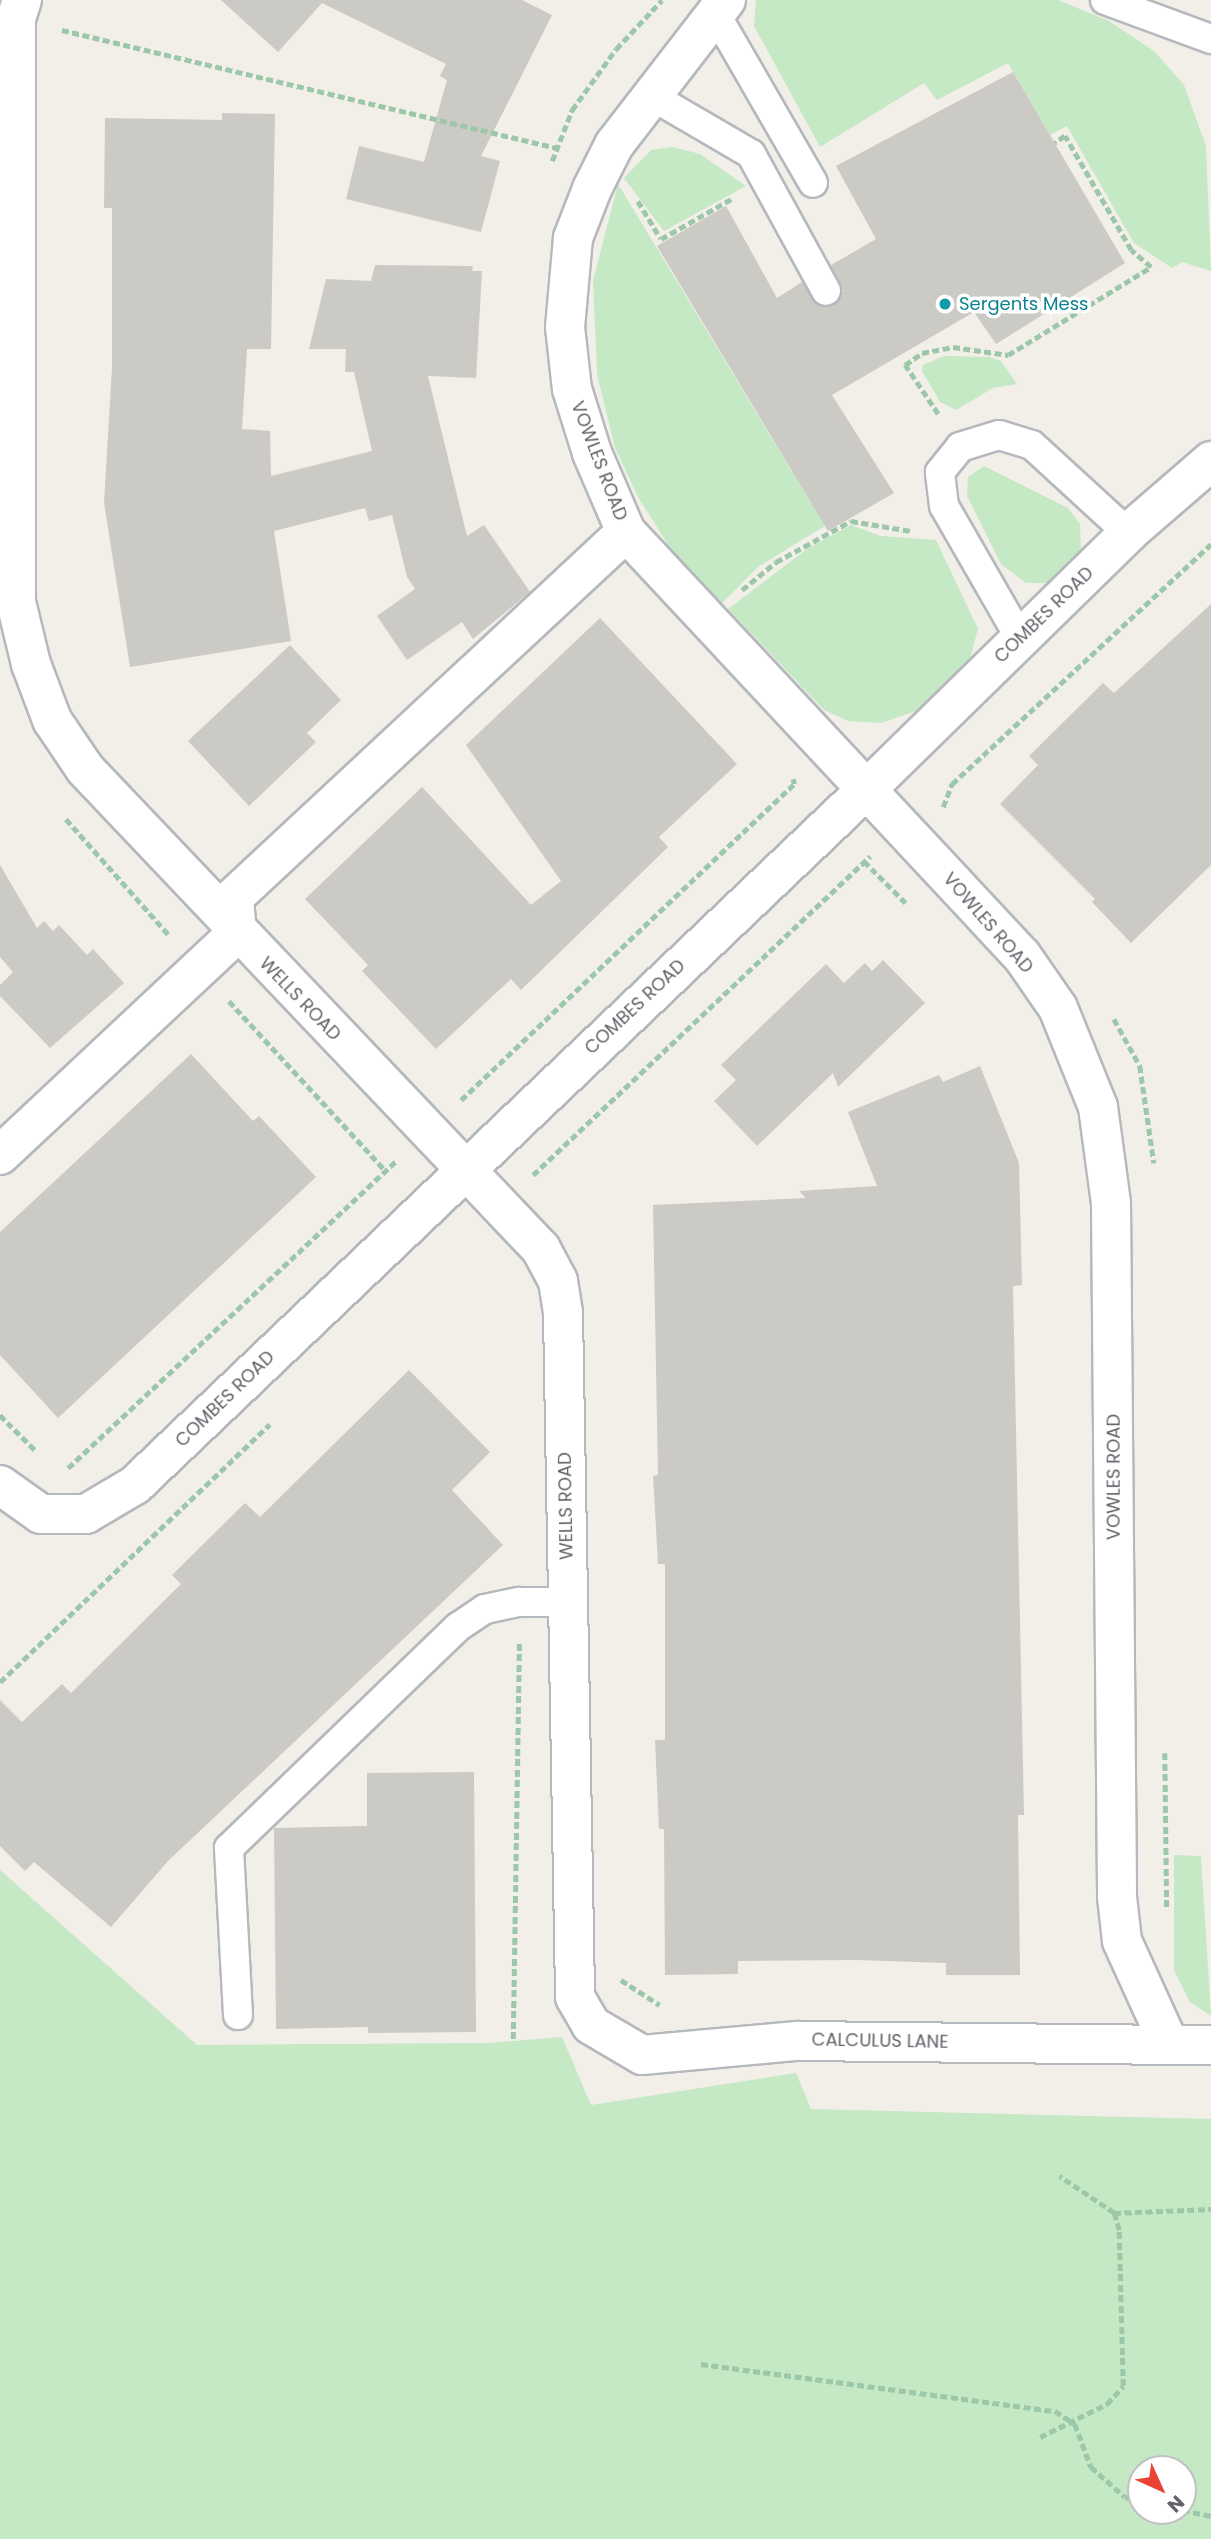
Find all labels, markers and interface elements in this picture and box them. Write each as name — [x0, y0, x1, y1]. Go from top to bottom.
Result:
place label: Sergents Mess — [959, 293, 1088, 315]
marker: Sergents Mess — [937, 296, 953, 312]
street label: VOWLES ROAD — [566, 398, 632, 524]
street label: COMBES ROAD — [990, 562, 1098, 668]
street label: VOWLES ROAD — [938, 868, 1038, 978]
street label: WELLS ROAD — [255, 953, 345, 1045]
street label: COMBES ROAD — [580, 955, 690, 1059]
street label: COMBES ROAD — [171, 1346, 279, 1452]
street label: VOWLES ROAD — [1103, 1414, 1125, 1540]
street label: WELLS ROAD — [554, 1452, 578, 1560]
street label: CALCULUS LANE — [811, 2029, 949, 2053]
north arrow — [1127, 2455, 1197, 2525]
text: N — [1161, 2489, 1190, 2518]

